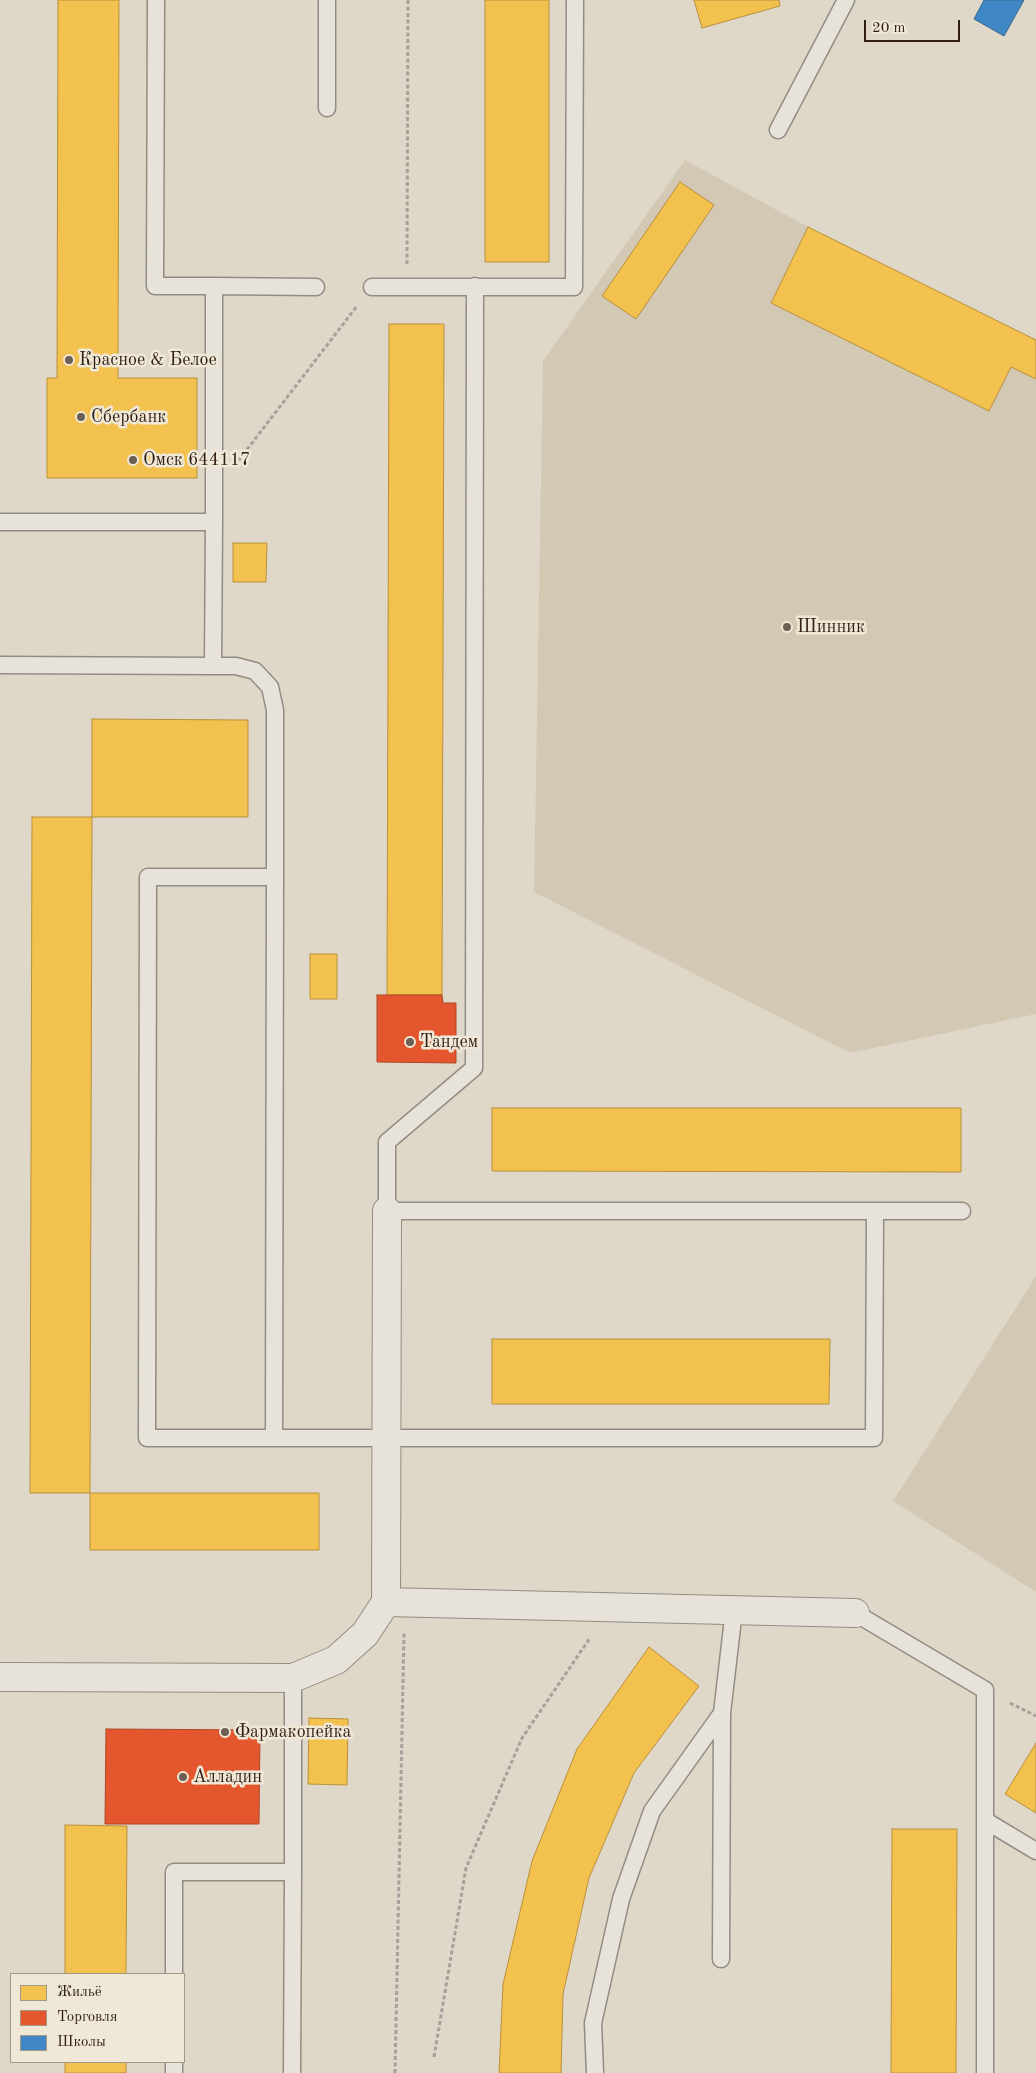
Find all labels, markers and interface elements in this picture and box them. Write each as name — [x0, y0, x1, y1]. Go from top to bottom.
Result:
scale bar — [866, 10, 962, 42]
text: 20 m — [872, 21, 906, 36]
place label: Красное & Белое — [79, 349, 217, 371]
marker: Красное & Белое — [63, 354, 75, 366]
place label: Сбербанк — [91, 406, 166, 428]
marker: Сбербанк — [75, 411, 87, 423]
place label: Омск 644117 — [143, 449, 251, 471]
marker: Омск 644117 — [127, 454, 139, 466]
place label: Шинник — [797, 616, 865, 638]
marker: Шинник — [781, 621, 793, 633]
place label: Тандем — [420, 1031, 478, 1053]
marker: Тандем — [404, 1036, 416, 1048]
place label: Фармакопейка — [235, 1721, 351, 1743]
marker: Фармакопейка — [219, 1726, 231, 1738]
place label: Алладин — [193, 1766, 262, 1788]
marker: Алладин — [177, 1771, 189, 1783]
legend — [10, 1973, 185, 2063]
text: Жильё — [57, 1985, 102, 2000]
text: Торговля — [57, 2010, 118, 2025]
text: Школы — [57, 2035, 106, 2050]

